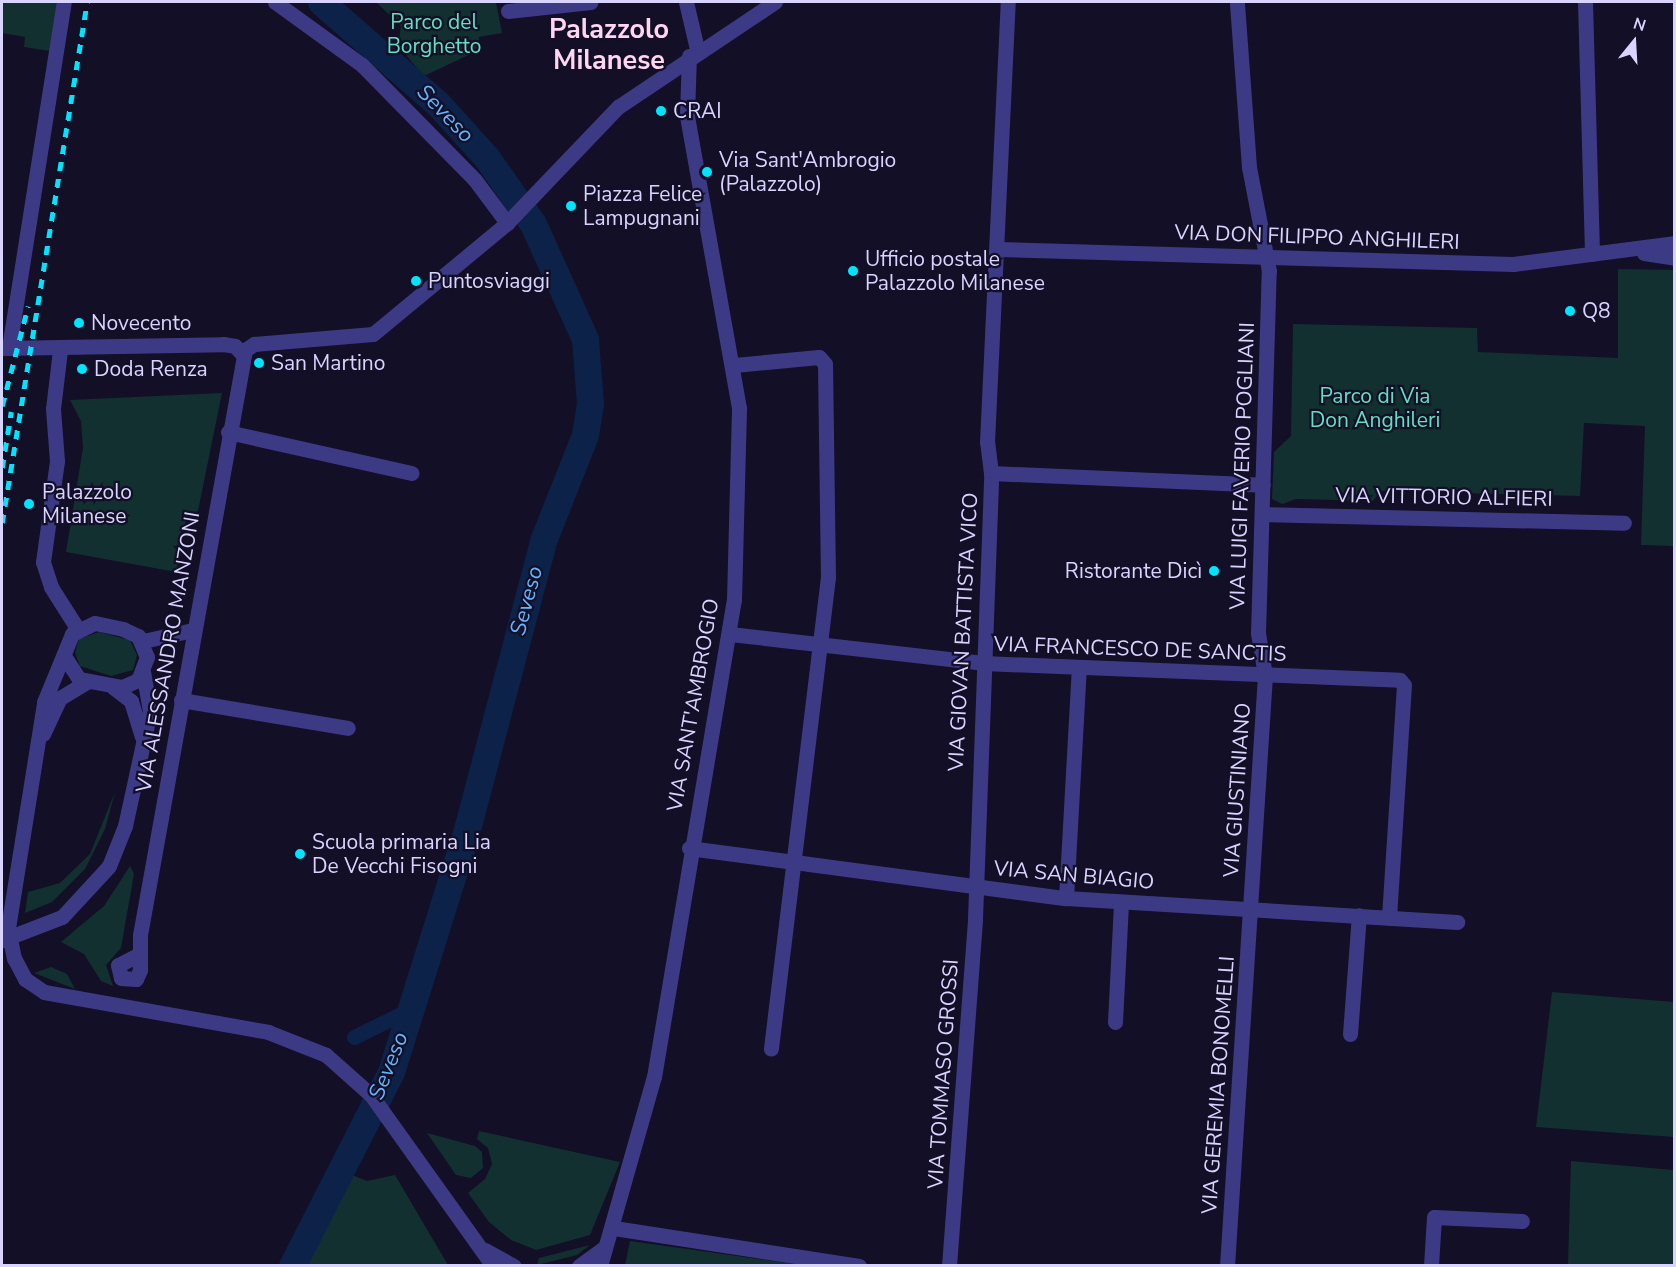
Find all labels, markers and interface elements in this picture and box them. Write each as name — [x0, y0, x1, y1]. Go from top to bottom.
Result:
park label: Parco del Borghetto — [387, 9, 481, 59]
north arrow — [1604, 12, 1664, 72]
district label: Palazzolo Milanese — [549, 13, 669, 76]
text: N — [1630, 13, 1649, 37]
water label: Seveso — [411, 79, 479, 149]
place label: CRAI — [673, 98, 722, 124]
marker: CRAI — [654, 104, 668, 118]
place label: Via Sant'Ambrogio (Palazzolo) — [719, 147, 896, 197]
marker: Via Sant'Ambrogio (Palazzolo) — [700, 165, 714, 179]
place label: Piazza Felice Lampugnani — [583, 181, 702, 231]
marker: Piazza Felice Lampugnani — [564, 199, 578, 213]
street label: VIA DON FILIPPO ANGHILERI — [1174, 219, 1460, 255]
place label: Ufficio postale Palazzolo Milanese — [865, 246, 1045, 296]
marker: Ufficio postale Palazzolo Milanese — [846, 264, 860, 278]
place label: Puntosviaggi — [428, 268, 550, 294]
marker: Puntosviaggi — [409, 274, 423, 288]
place label: Q8 — [1582, 298, 1611, 324]
marker: Q8 — [1563, 304, 1577, 318]
place label: Novecento — [91, 310, 191, 336]
marker: Novecento — [72, 316, 86, 330]
street label: VIA LUIGI FAVERIO POGLIANI — [1224, 322, 1260, 610]
place label: San Martino — [271, 350, 385, 376]
place label: Doda Renza — [94, 356, 208, 382]
marker: San Martino — [252, 356, 266, 370]
marker: Doda Renza — [75, 362, 89, 376]
park label: Parco di Via Don Anghileri — [1310, 383, 1440, 433]
place label: Palazzolo Milanese — [42, 479, 132, 529]
street label: VIA VITTORIO ALFIERI — [1335, 483, 1553, 511]
street label: VIA GIOVAN BATTISTA VICO — [943, 492, 983, 772]
marker: Palazzolo Milanese — [20, 495, 38, 513]
street label: VIA ALESSANDRO MANZONI — [131, 510, 205, 794]
place label: Ristorante Dicì — [1065, 558, 1202, 584]
water label: Seveso — [505, 563, 549, 639]
marker: Ristorante Dicì — [1207, 564, 1221, 578]
street label: VIA SANT'AMBROGIO — [662, 597, 724, 813]
street label: VIA FRANCESCO DE SANCTIS — [993, 631, 1287, 667]
street label: VIA GIUSTINIANO — [1218, 702, 1256, 878]
place label: Scuola primaria Lia De Vecchi Fisogni — [312, 829, 491, 879]
marker: Scuola primaria Lia De Vecchi Fisogni — [293, 847, 307, 861]
street label: VIA SAN BIAGIO — [993, 855, 1155, 895]
street label: VIA GEREMIA BONOMELLI — [1196, 955, 1240, 1215]
street label: VIA TOMMASO GROSSI — [922, 958, 964, 1190]
water label: Seveso — [364, 1028, 414, 1104]

